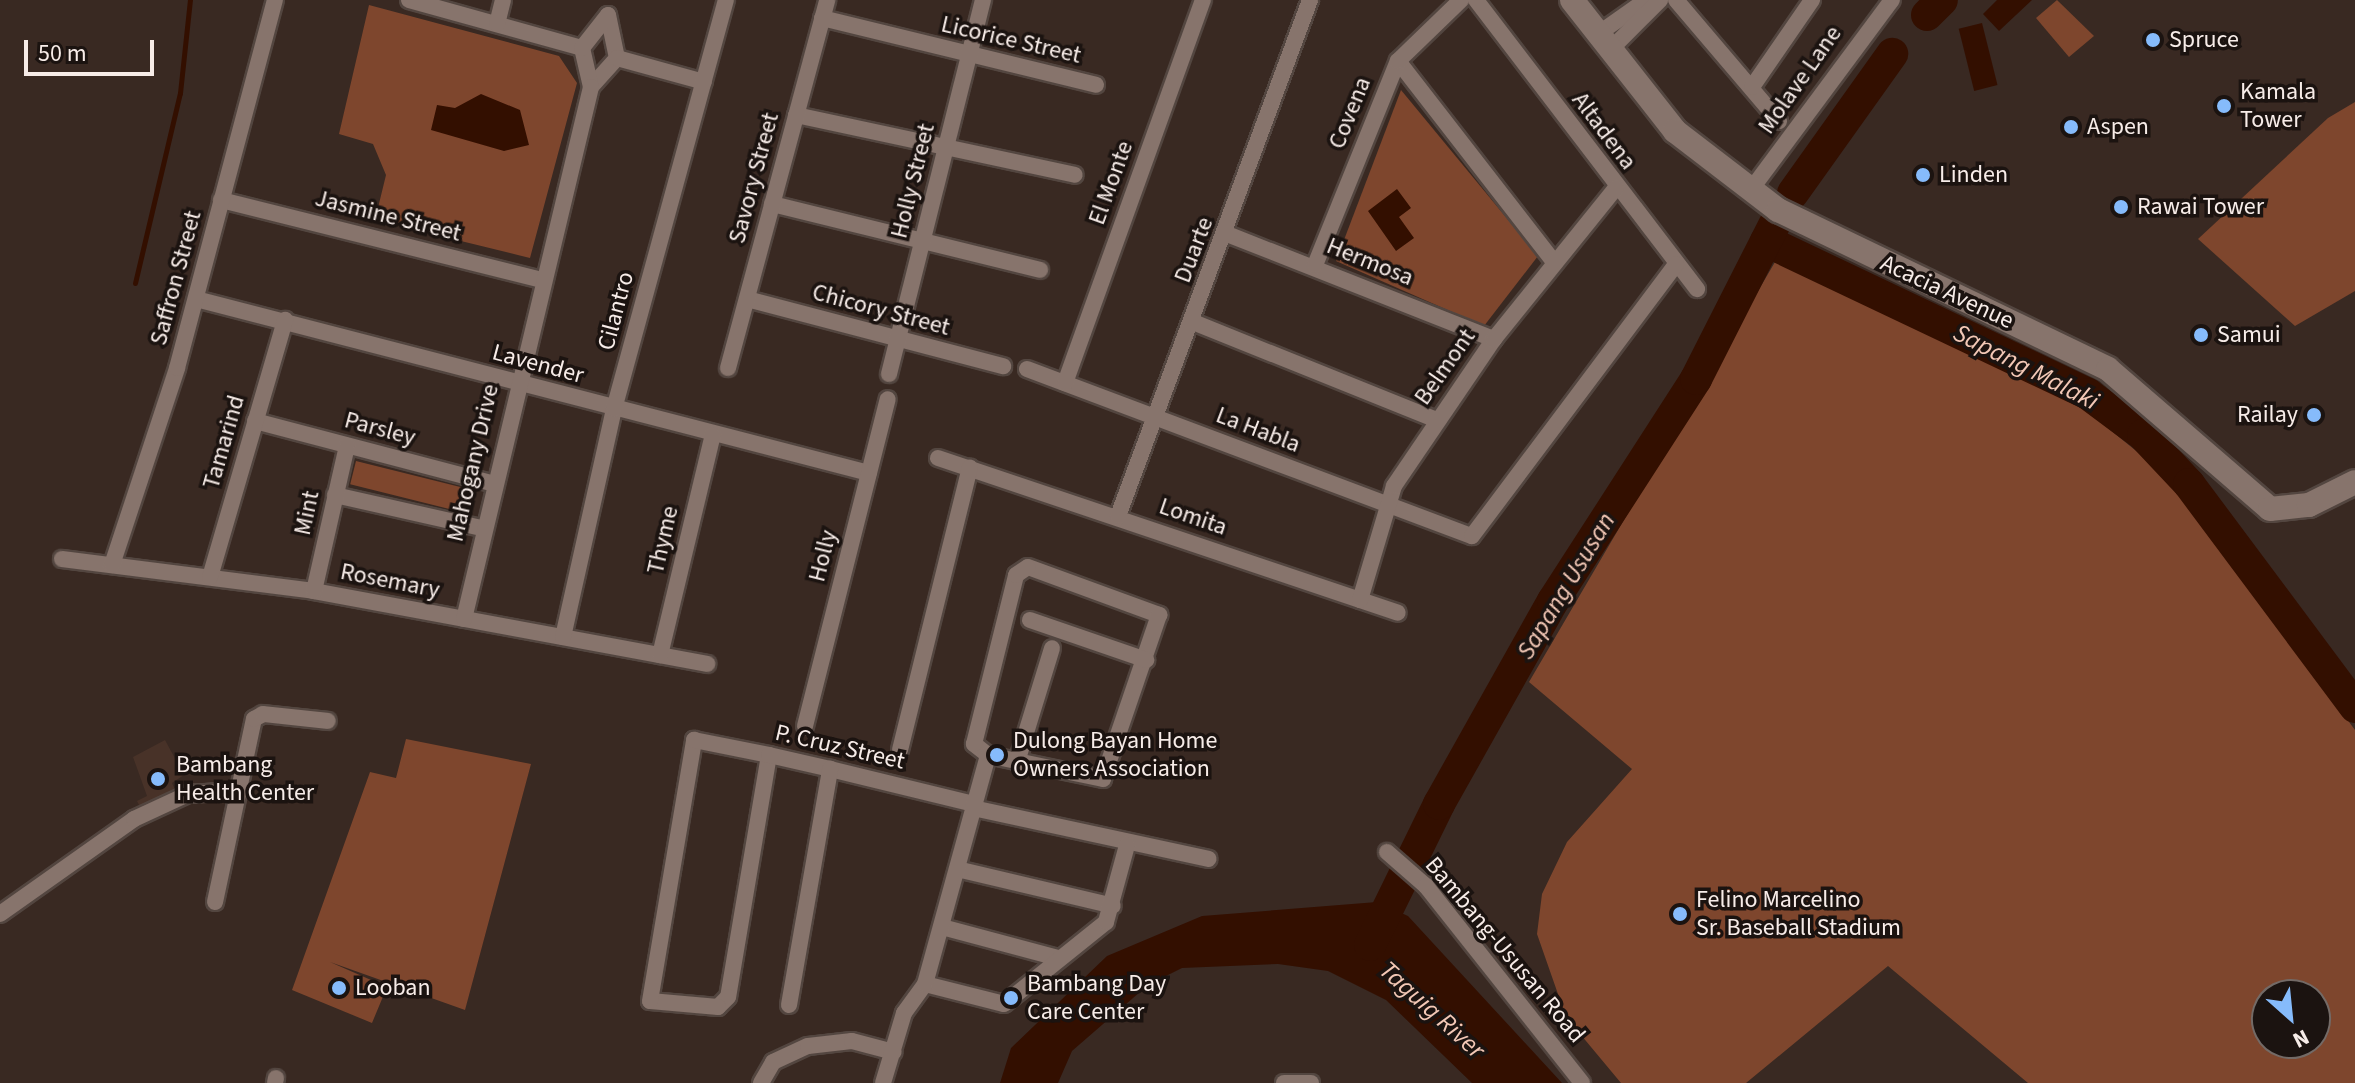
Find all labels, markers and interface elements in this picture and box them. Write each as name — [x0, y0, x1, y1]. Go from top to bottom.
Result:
street label: Licorice Street — [938, 10, 1084, 70]
street label: Molave Lane — [1752, 20, 1848, 140]
scale bar — [28, 24, 158, 74]
place label: Spruce — [2169, 26, 2239, 54]
marker: Spruce — [2144, 31, 2162, 49]
text: 50 m — [38, 36, 87, 71]
street label: Covena — [1323, 73, 1377, 153]
place label: Kamala Tower — [2240, 78, 2316, 134]
street label: Altadena — [1566, 87, 1642, 175]
marker: Kamala Tower — [2215, 97, 2233, 115]
street label: Savory Street — [723, 110, 785, 246]
place label: Aspen — [2087, 113, 2149, 141]
marker: Aspen — [2062, 118, 2080, 136]
street label: Holly Street — [885, 121, 941, 241]
street label: El Monte — [1083, 137, 1139, 229]
place label: Linden — [1939, 161, 2008, 189]
marker: Linden — [1914, 166, 1932, 184]
street label: Jasmine Street — [312, 184, 464, 248]
place label: Rawai Tower — [2137, 193, 2264, 221]
marker: Rawai Tower — [2112, 198, 2130, 216]
street label: Saffron Street — [144, 208, 208, 348]
street label: Duarte — [1168, 213, 1220, 287]
street label: Hermosa — [1322, 232, 1418, 292]
street label: Acacia Avenue — [1876, 249, 2018, 335]
street label: Cilantro — [592, 269, 640, 353]
street label: Chicory Street — [809, 278, 953, 342]
water label: Sapang Malaki — [1948, 317, 2104, 417]
place label: Samui — [2217, 321, 2281, 349]
street label: Belmont — [1408, 323, 1482, 411]
marker: Samui — [2192, 326, 2210, 344]
street label: Lavender — [489, 338, 587, 390]
street label: Mahogany Drive — [441, 382, 505, 544]
street label: Tamarind — [197, 392, 251, 492]
street label: La Habla — [1212, 401, 1304, 459]
place label: Railay — [2237, 401, 2298, 429]
street label: Parsley — [341, 406, 419, 452]
marker: Railay — [2305, 406, 2323, 424]
street label: Mint — [288, 488, 326, 538]
street label: Lomita — [1155, 492, 1231, 542]
street label: Thyme — [641, 503, 685, 577]
water label: Sapang Ususan — [1510, 507, 1622, 665]
street label: Holly — [803, 527, 843, 585]
street label: Rosemary — [338, 557, 442, 605]
street label: P. Cruz Street — [773, 718, 907, 776]
place label: Dulong Bayan Home Owners Association — [1013, 727, 1217, 783]
marker: Dulong Bayan Home Owners Association — [988, 746, 1006, 764]
place label: Bambang Health Center — [176, 751, 314, 807]
marker: Bambang Health Center — [147, 768, 169, 790]
street label: Bambang-Ususan Road — [1419, 851, 1591, 1049]
place label: Felino Marcelino Sr. Baseball Stadium — [1696, 886, 1901, 942]
marker: Felino Marcelino Sr. Baseball Stadium — [1671, 905, 1689, 923]
water label: Taguig River — [1373, 954, 1491, 1066]
place label: Bambang Day Care Center — [1027, 970, 1166, 1026]
place label: Looban — [355, 974, 431, 1002]
marker: Looban — [330, 979, 348, 997]
north arrow — [2251, 979, 2331, 1059]
marker: Bambang Day Care Center — [1002, 989, 1020, 1007]
text: N — [2287, 1021, 2315, 1056]

